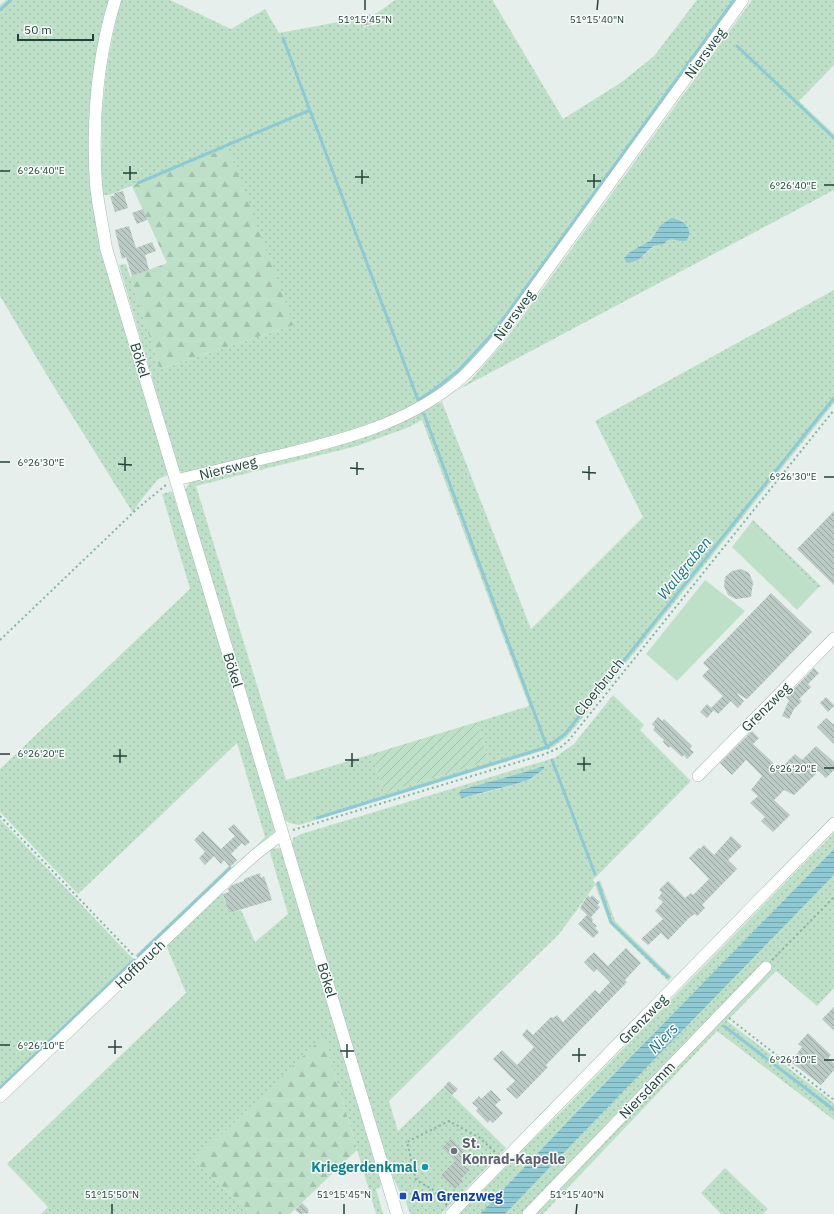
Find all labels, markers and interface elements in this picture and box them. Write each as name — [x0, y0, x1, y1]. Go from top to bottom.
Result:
text: 51°15'45"N — [338, 13, 392, 26]
text: 51°15'40"N — [570, 13, 624, 26]
scale bar — [18, 16, 93, 42]
text: 50 m — [24, 22, 52, 37]
street label: Niersweg — [680, 23, 730, 82]
text: 6°26'40"E — [17, 164, 65, 177]
text: 6°26'40"E — [769, 179, 817, 192]
street label: Niersweg — [489, 285, 539, 344]
street label: Bökel — [126, 340, 154, 380]
street label: Niersweg — [197, 452, 259, 484]
text: 6°26'30"E — [17, 456, 65, 469]
text: 6°26'30"E — [769, 470, 817, 483]
water label: Wallgraben — [653, 533, 715, 603]
street label: Bökel — [219, 650, 247, 690]
street label: Cloerbruch — [570, 654, 628, 720]
street label: Grenzweg — [737, 678, 795, 736]
text: 6°26'20"E — [17, 747, 65, 760]
text: 6°26'20"E — [769, 762, 817, 775]
street label: Hoffbruch — [111, 936, 169, 992]
street label: Bökel — [313, 960, 341, 1000]
street label: Grenzweg — [615, 990, 672, 1048]
water label: Niers — [644, 1019, 682, 1057]
text: 6°26'10"E — [17, 1039, 65, 1052]
text: 6°26'10"E — [769, 1053, 817, 1066]
street label: Niersdamm — [615, 1057, 679, 1123]
place label: St. Konrad-Kapelle — [462, 1134, 566, 1168]
marker: St. Konrad-Kapelle — [449, 1146, 459, 1156]
place label: Kriegerdenkmal — [311, 1158, 417, 1176]
marker: Kriegerdenkmal — [420, 1162, 430, 1172]
place label: Am Grenzweg — [411, 1187, 503, 1205]
text: 51°15'50"N — [85, 1188, 139, 1201]
text: 51°15'45"N — [317, 1188, 371, 1201]
text: 51°15'40"N — [550, 1188, 604, 1201]
marker: Am Grenzweg — [398, 1191, 408, 1201]

